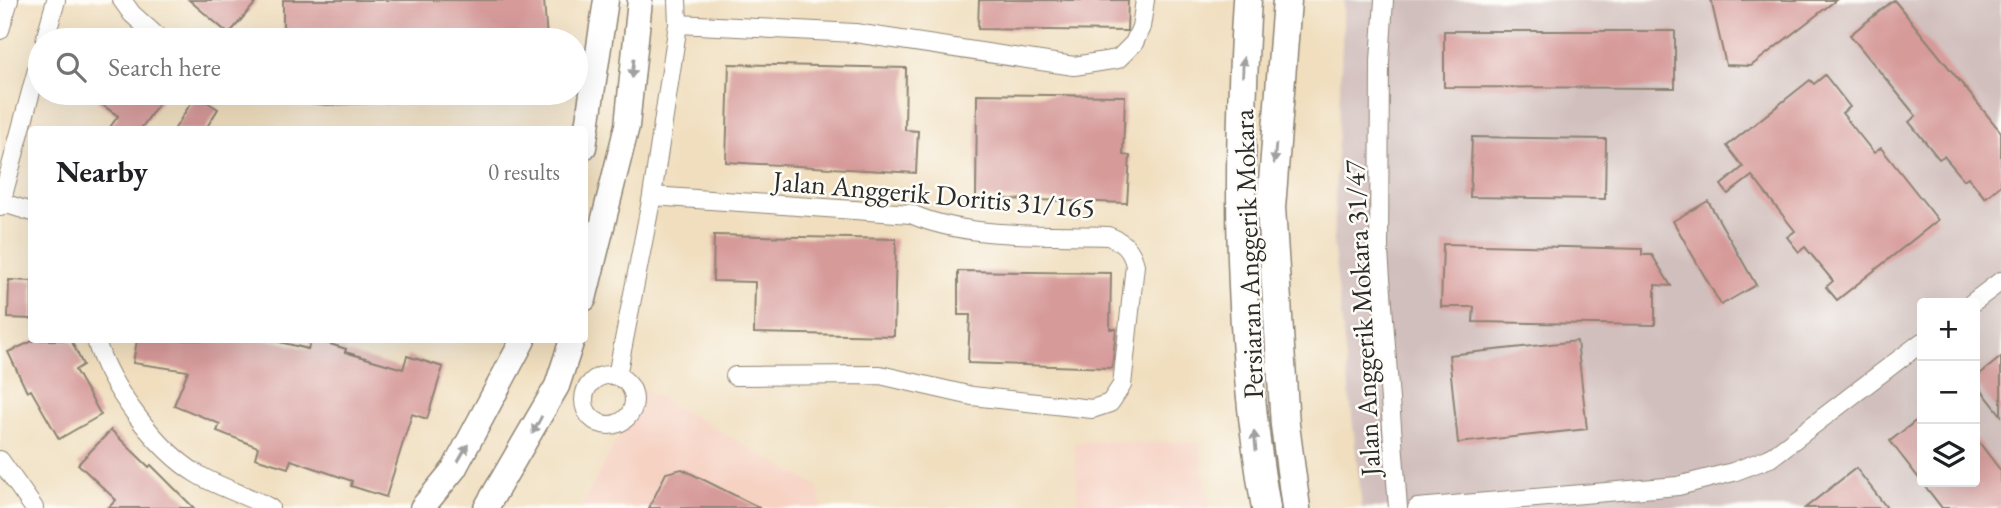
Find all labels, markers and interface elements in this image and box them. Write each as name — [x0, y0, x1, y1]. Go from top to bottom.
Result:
search box — [28, 28, 588, 105]
icon: search — [52, 48, 90, 86]
text: Search here — [108, 50, 221, 84]
one-way arrow — [1238, 55, 1249, 77]
one-way arrow — [627, 57, 638, 79]
street label: Persiaran Anggerik Mokara — [1225, 108, 1271, 399]
one-way arrow — [1269, 143, 1280, 165]
text: Nearby — [56, 152, 148, 191]
text: 0 results — [488, 157, 560, 187]
street label: Jalan Anggerik Mokara 31/47 — [1336, 158, 1388, 479]
street label: Jalan Anggerik Doritis 31/165 — [769, 162, 1097, 226]
map controls — [1917, 298, 1980, 487]
button: + — [1917, 298, 1980, 361]
button: − — [1917, 361, 1980, 424]
one-way arrow — [531, 415, 542, 435]
button: layers — [1917, 424, 1980, 487]
one-way arrow — [1249, 429, 1260, 451]
one-way arrow — [457, 444, 469, 463]

